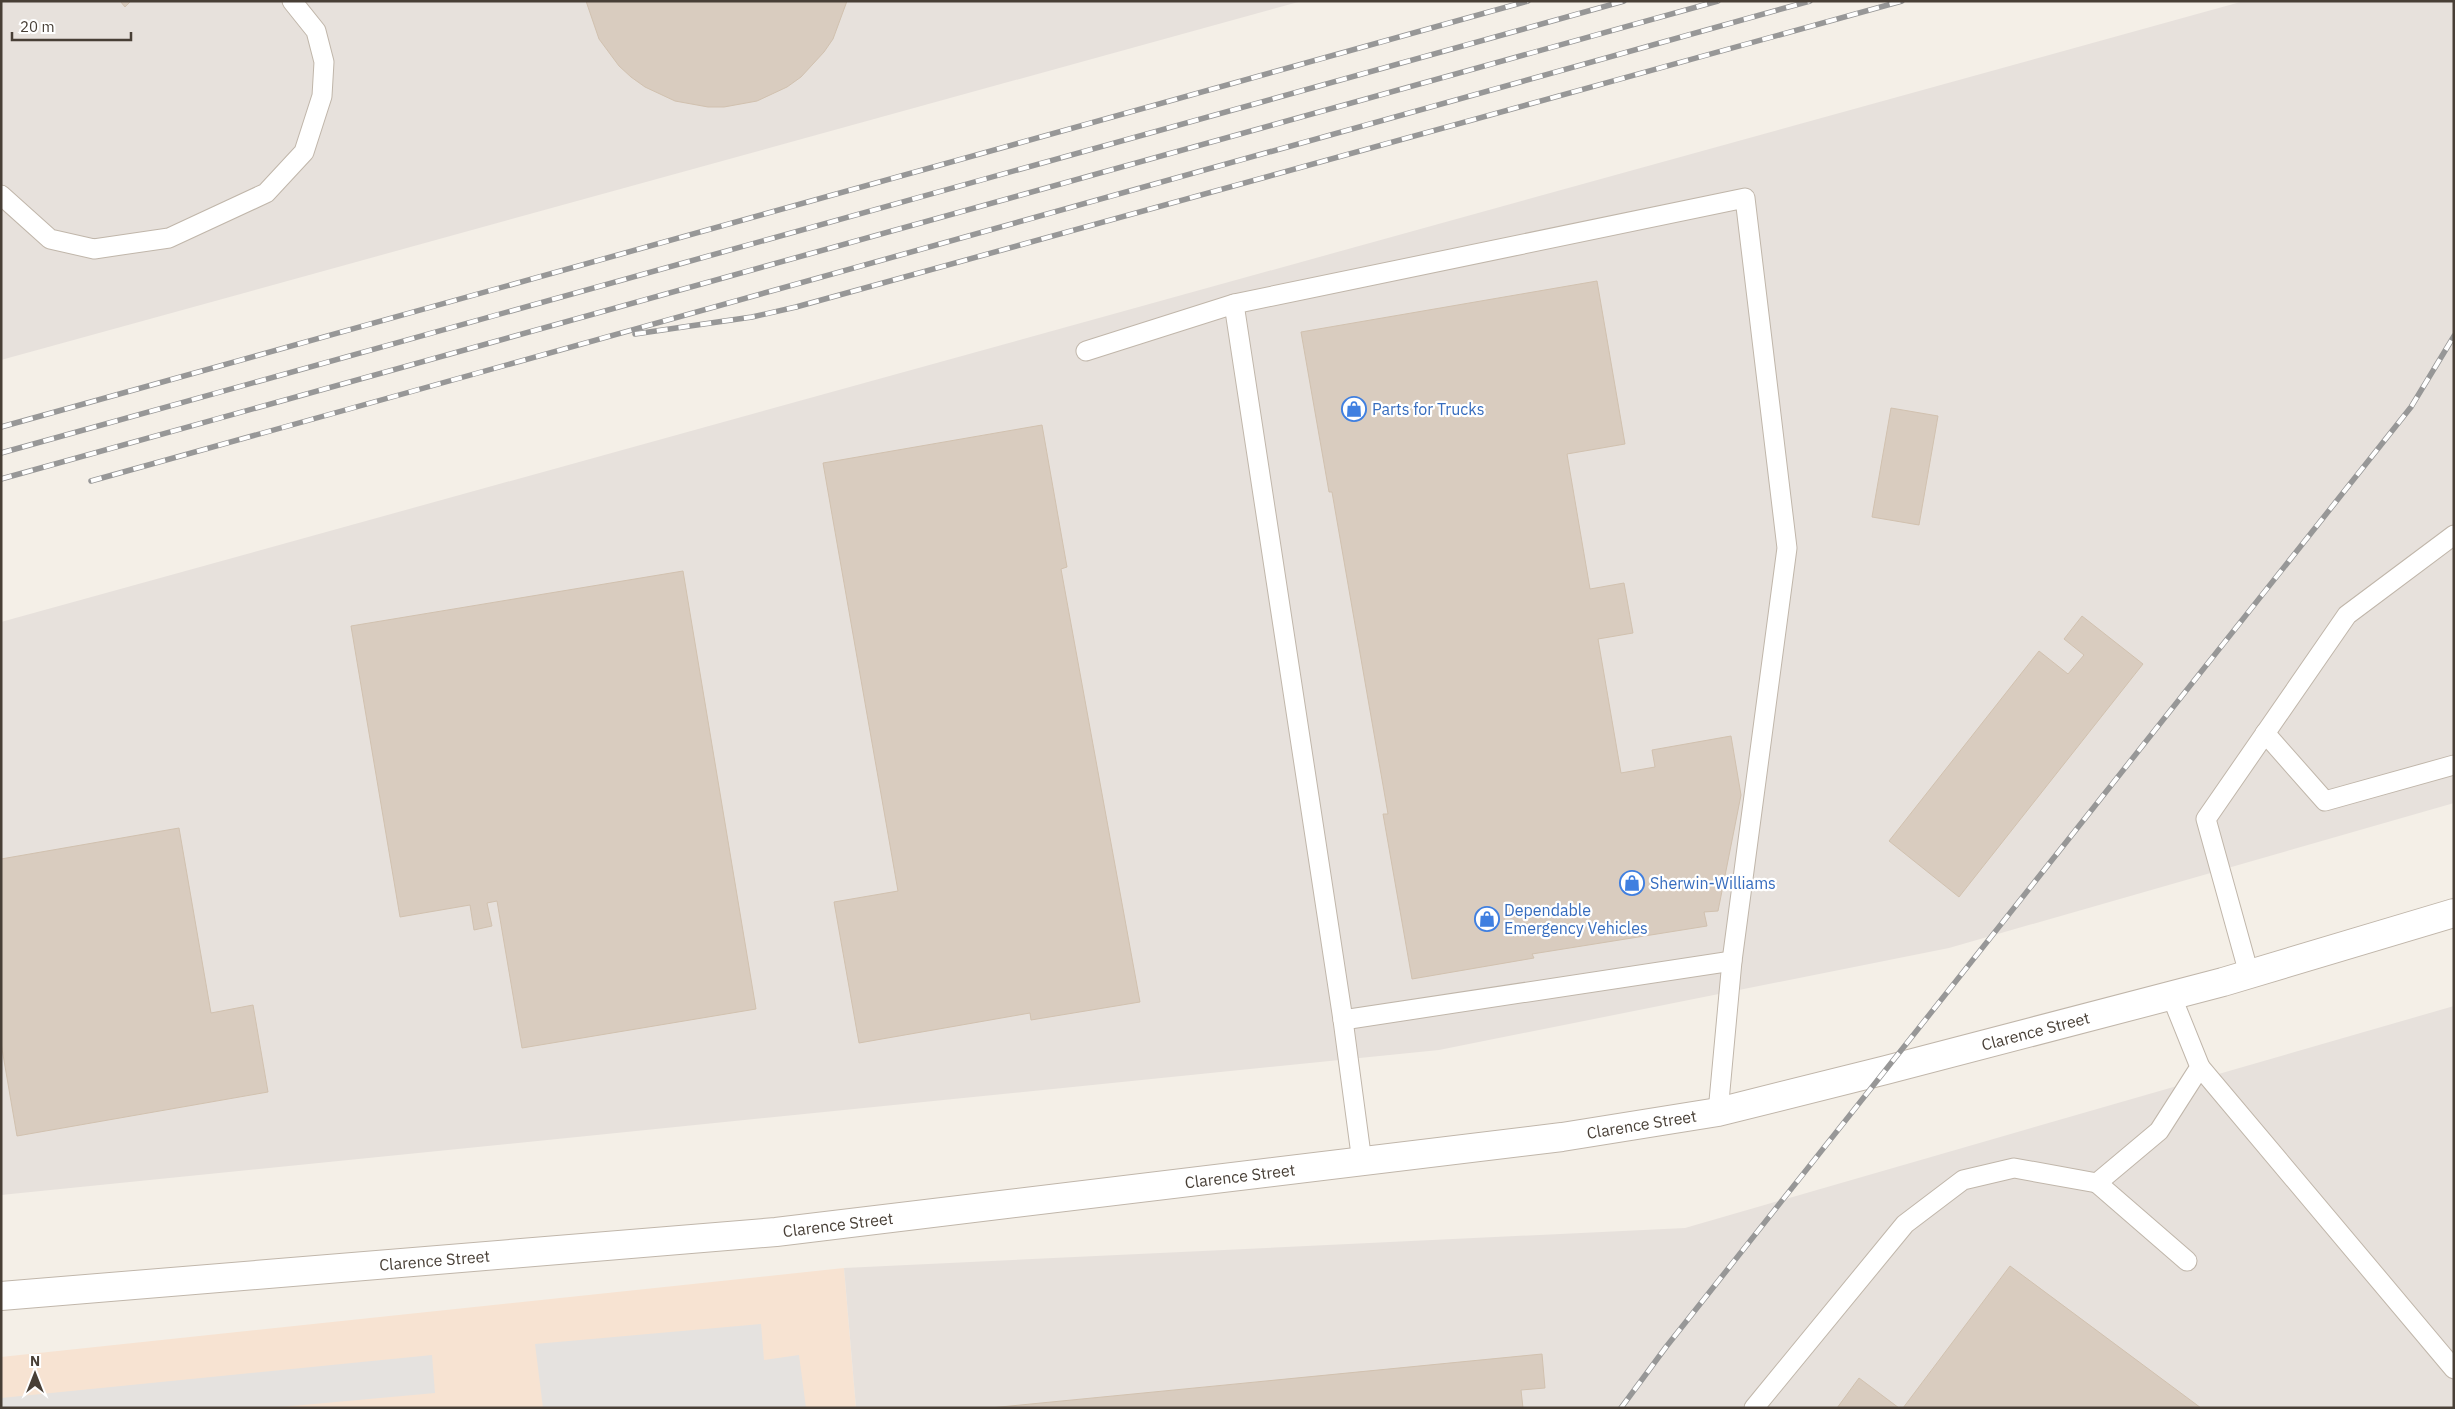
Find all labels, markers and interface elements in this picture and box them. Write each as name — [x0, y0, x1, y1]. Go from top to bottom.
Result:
scale bar — [12, 10, 131, 42]
text: 20 m — [20, 17, 55, 36]
shop icon: Parts for Trucks — [1341, 396, 1367, 422]
place label: Parts for Trucks — [1372, 399, 1484, 419]
shop icon: Sherwin-Williams — [1619, 870, 1645, 896]
place label: Sherwin-Williams — [1650, 873, 1776, 893]
place label: Dependable Emergency Vehicles — [1504, 900, 1648, 938]
shop icon: Dependable Emergency Vehicles — [1474, 906, 1500, 932]
street label: Clarence Street — [1979, 1007, 2092, 1055]
street label: Clarence Street — [1585, 1106, 1698, 1143]
street label: Clarence Street — [1184, 1159, 1296, 1193]
street label: Clarence Street — [782, 1208, 894, 1241]
street label: Clarence Street — [378, 1246, 491, 1275]
north arrow — [10, 1349, 60, 1399]
text: N — [30, 1352, 40, 1370]

